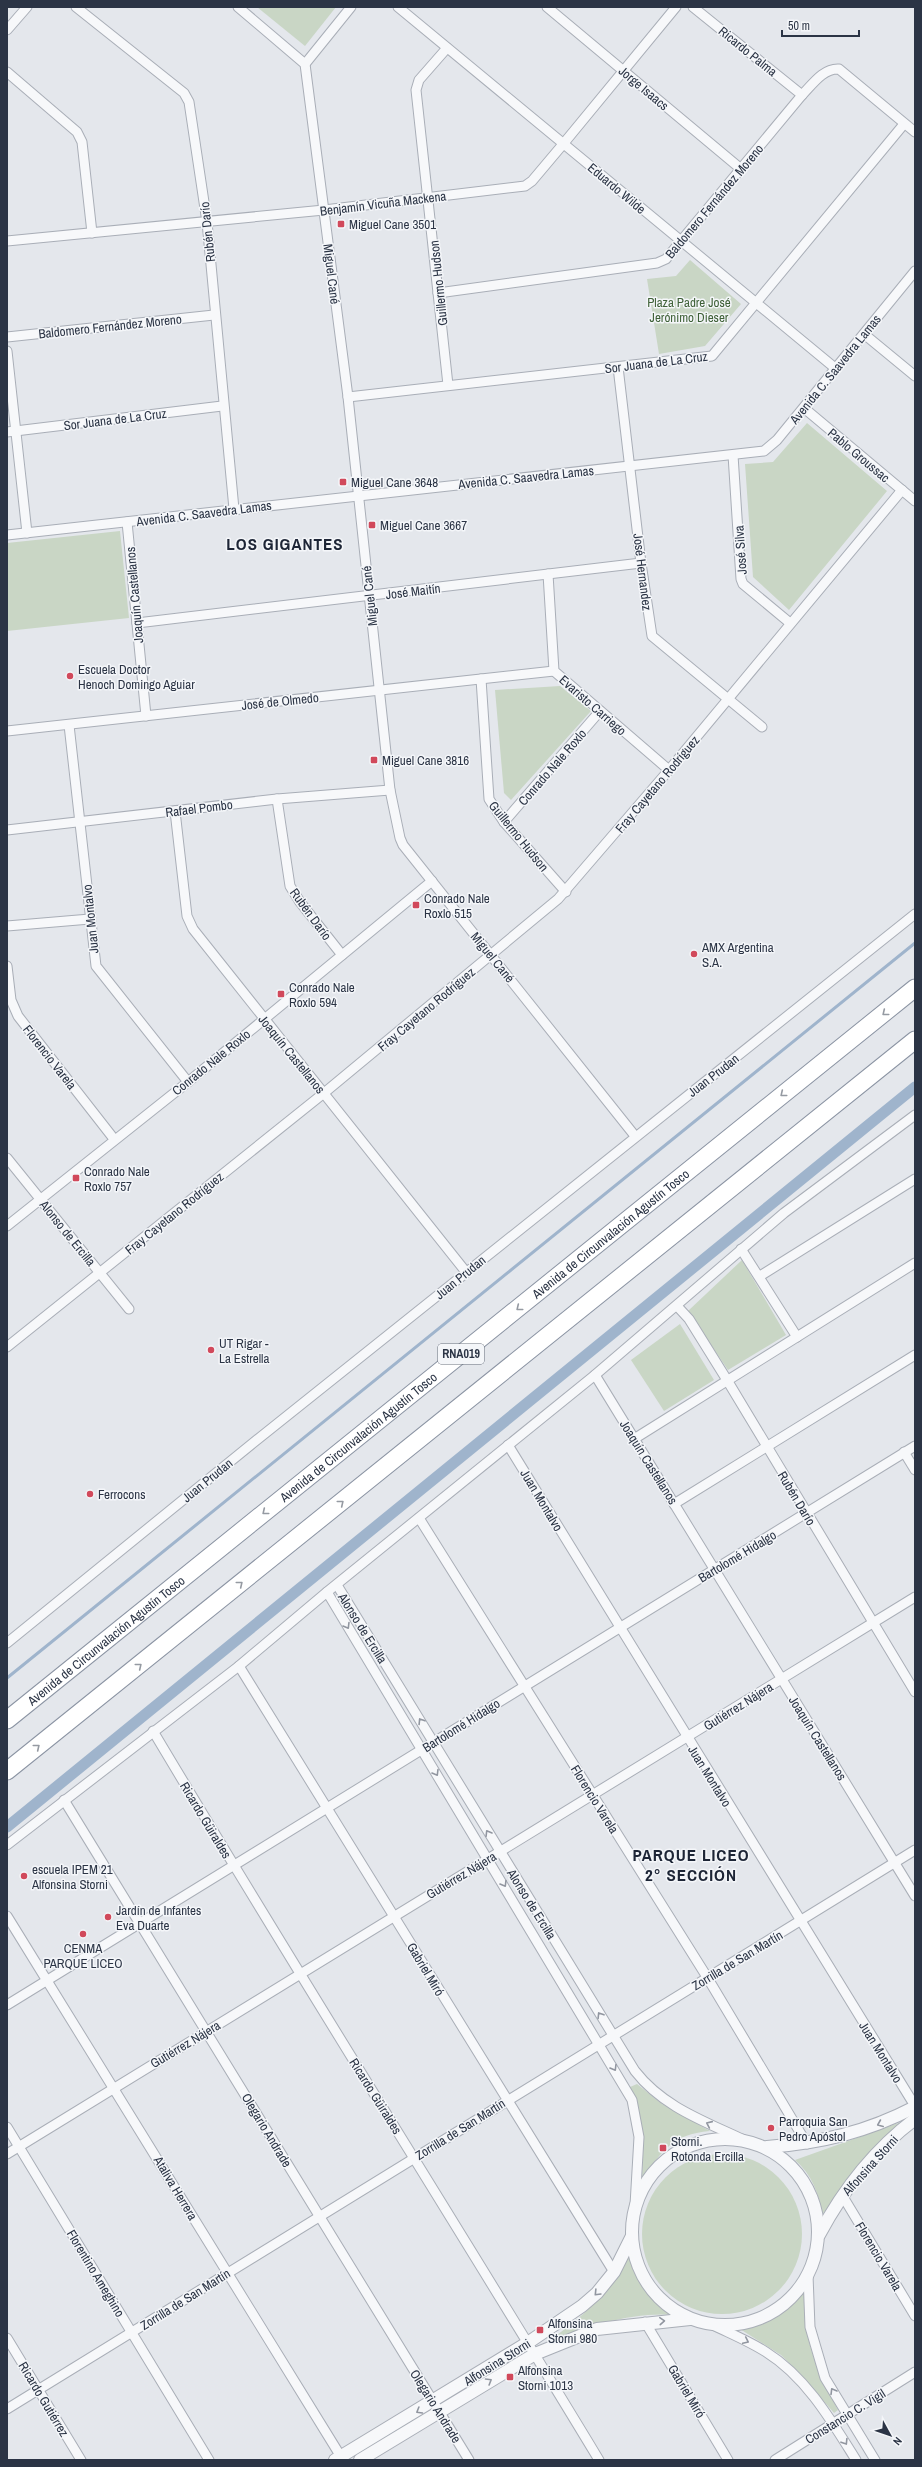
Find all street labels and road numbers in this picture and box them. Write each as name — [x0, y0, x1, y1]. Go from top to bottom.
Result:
street label: Ricardo Palma — [715, 23, 780, 80]
street label: Jorge Isaacs — [615, 62, 672, 114]
street label: Baldomero Fernández Moreno — [662, 141, 767, 262]
street label: Eduardo Wilde — [584, 159, 649, 218]
street label: Benjamín Vicuña Mackena — [319, 187, 447, 220]
street label: Rubén Darío — [196, 201, 219, 263]
street label: Guillermo Hudson — [426, 239, 451, 327]
street label: Miguel Cané — [319, 243, 344, 305]
street label: Baldomero Fernández Moreno — [38, 311, 183, 342]
street label: Avenida C. Saavedra Lamas — [785, 311, 885, 428]
street label: Sor Juana de La Cruz — [604, 348, 709, 377]
street label: Sor Juana de La Cruz — [63, 405, 168, 434]
street label: Pablo Groussac — [824, 424, 893, 486]
street label: Avenida C. Saavedra Lamas — [456, 462, 595, 493]
street label: Avenida C. Saavedra Lamas — [134, 497, 273, 530]
street label: José Silva — [730, 525, 751, 575]
street label: José Hernandez — [629, 533, 656, 612]
street label: Joaquín Castellanos — [122, 546, 147, 644]
street label: Miguel Cané — [358, 565, 381, 627]
street label: José Maitín — [385, 580, 442, 603]
street label: Evaristo Carriego — [556, 672, 630, 739]
street label: José de Olmedo — [241, 689, 320, 714]
street label: Conrado Nale Roxlo — [514, 725, 590, 809]
street label: Fray Cayetano Rodríguez — [612, 732, 703, 837]
street label: Rafael Pombo — [164, 796, 234, 821]
street label: Guillermo Hudson — [485, 798, 552, 875]
street label: Juan Montalvo — [78, 884, 103, 954]
street label: Rubén Darío — [286, 885, 335, 944]
street label: Miguel Cané — [467, 928, 518, 986]
street label: Fray Cayetano Rodríguez — [374, 964, 479, 1055]
street label: Joaquín Castellanos — [255, 1011, 329, 1097]
street label: Florencio Varela — [19, 1022, 80, 1093]
street label: Conrado Nale Roxlo — [169, 1026, 254, 1099]
street label: Juan Prudan — [684, 1050, 742, 1101]
street label: Avenida de Circunvalación Agustín Tosco — [528, 1165, 693, 1303]
street label: Fray Cayetano Rodríguez — [122, 1168, 227, 1258]
street label: Alonso de Ercilla — [35, 1196, 99, 1270]
street label: Juan Prudan — [431, 1252, 489, 1303]
road number: RNA019 — [438, 1344, 484, 1364]
street label: Avenida de Circunvalación Agustín Tosco — [275, 1369, 441, 1507]
street label: Joaquín Castellanos — [616, 1417, 681, 1508]
street label: Juan Prudan — [178, 1455, 236, 1506]
street label: Juan Montalvo — [516, 1466, 567, 1534]
street label: Rubén Darío — [774, 1468, 819, 1529]
street label: Bartolomé Hidalgo — [695, 1526, 780, 1586]
street label: Avenida de Circunvalación Agustín Tosco — [23, 1572, 188, 1710]
street label: Alonso de Ercilla — [334, 1589, 391, 1667]
street label: Gutiérrez Nájera — [700, 1678, 776, 1735]
street label: Joaquín Castellanos — [785, 1693, 850, 1784]
street label: Bartolomé Hidalgo — [419, 1695, 503, 1756]
street label: Juan Montalvo — [684, 1742, 735, 1810]
street label: Florencio Varela — [567, 1762, 622, 1837]
street label: Ricardo Güiraldes — [176, 1779, 235, 1862]
street label: Gutiérrez Nájera — [423, 1848, 499, 1903]
street label: Alonso de Ercilla — [503, 1865, 560, 1943]
street label: Zorrilla de San Martín — [689, 1927, 786, 1994]
street label: Gabriel Miró — [403, 1939, 448, 1999]
street label: Gutiérrez Nájera — [147, 2017, 223, 2072]
street label: Juan Montalvo — [855, 2018, 906, 2086]
street label: Ricardo Güiraldes — [345, 2055, 406, 2137]
street label: Olegario Andrade — [238, 2090, 295, 2171]
street label: Zorrilla de San Martín — [412, 2095, 509, 2164]
street label: Alfonsina Storni — [838, 2131, 902, 2200]
street label: Ataliva Herrera — [149, 2152, 201, 2223]
street label: Florencio Varela — [851, 2219, 906, 2294]
street label: Florentino Ameghino — [63, 2226, 128, 2320]
street label: Zorrilla de San Martín — [137, 2265, 234, 2334]
street label: Alfonsina Storni — [460, 2335, 534, 2390]
street label: Ricardo Gutiérrez — [14, 2359, 73, 2440]
street label: Gabriel Miró — [664, 2361, 709, 2421]
street label: Olegario Andrade — [406, 2366, 465, 2446]
street label: Constancio C. Vigil — [802, 2385, 889, 2448]

